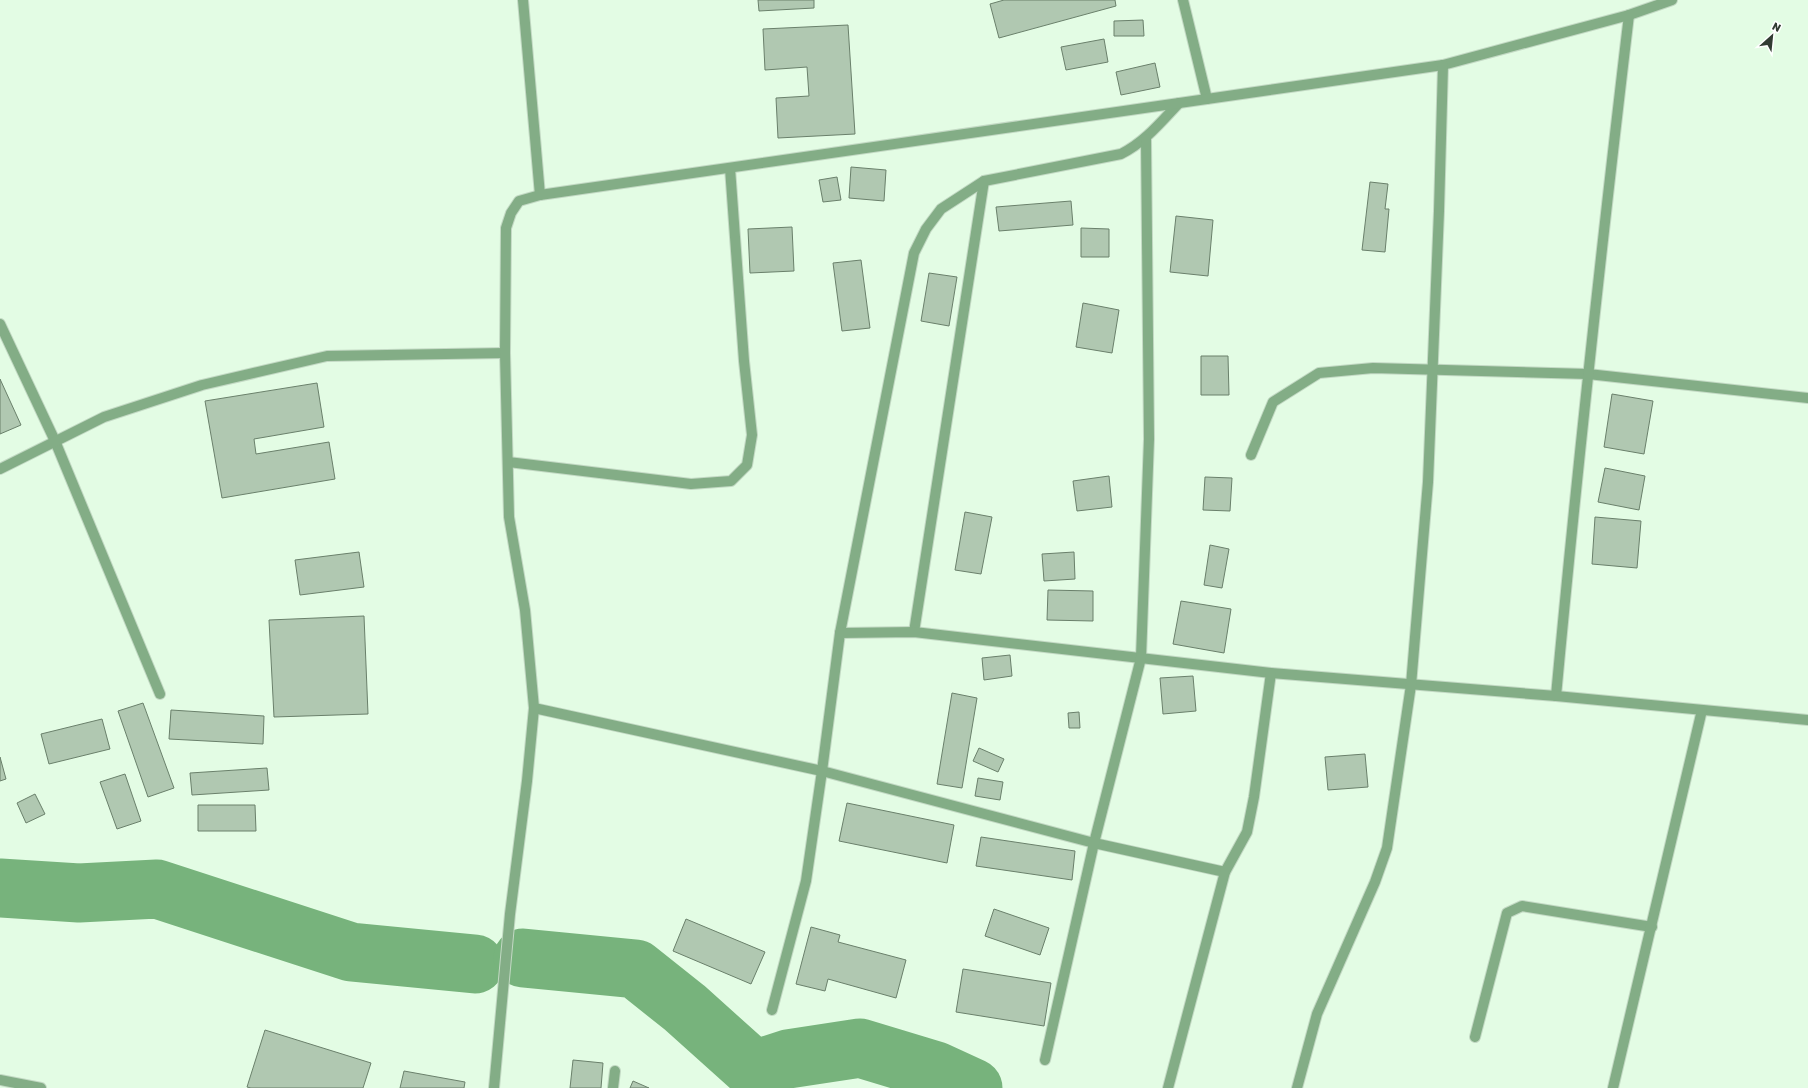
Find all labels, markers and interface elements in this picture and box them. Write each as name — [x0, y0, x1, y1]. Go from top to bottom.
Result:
north arrow — [1752, 16, 1792, 56]
text: N — [1770, 20, 1783, 35]

